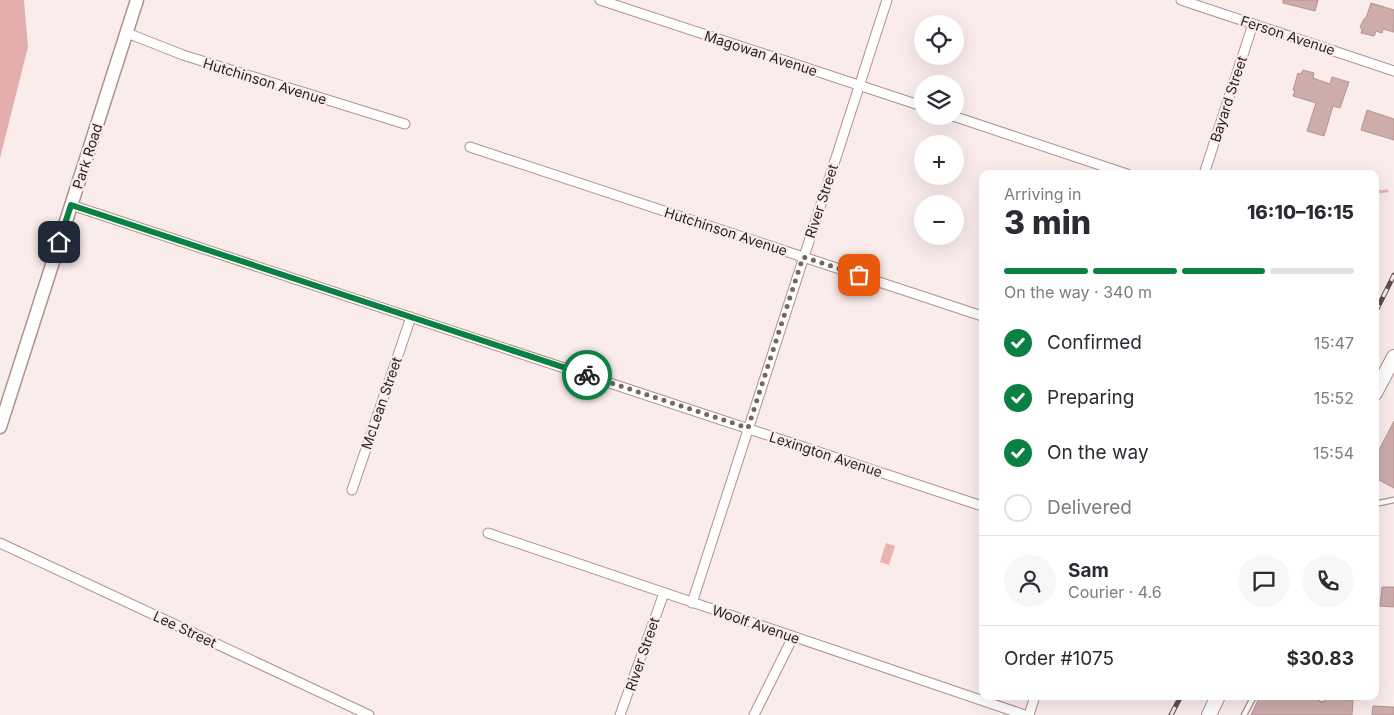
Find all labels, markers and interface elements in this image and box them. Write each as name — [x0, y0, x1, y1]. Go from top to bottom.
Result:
street label: Ferson Avenue — [1239, 12, 1337, 58]
map controls — [914, 15, 964, 245]
button: locate — [914, 15, 964, 65]
street label: Magowan Avenue — [702, 27, 820, 79]
street label: Bayard Street — [1206, 53, 1250, 144]
street label: Hutchinson Avenue — [201, 54, 329, 108]
button: layers — [914, 75, 964, 125]
street label: Park Road — [68, 121, 106, 191]
button: + — [914, 135, 964, 185]
street label: River Street — [801, 161, 841, 240]
text: Arriving in — [1004, 184, 1081, 204]
button: − — [914, 195, 964, 245]
text: 16:10–16:15 — [1247, 201, 1354, 224]
street label: Hutchinson Avenue — [662, 203, 790, 259]
text: 3 min — [1004, 203, 1091, 242]
pin — [38, 221, 80, 263]
icon: home — [45, 228, 73, 256]
pin — [838, 254, 880, 296]
icon: bag — [845, 261, 873, 289]
text: On the way · 340 m — [1004, 282, 1152, 302]
icon: check — [1004, 329, 1032, 357]
text: Confirmed — [1047, 331, 1142, 354]
text: 15:47 — [1314, 333, 1354, 353]
courier — [562, 350, 612, 400]
street label: McLean Street — [357, 354, 405, 451]
icon: bike — [573, 361, 601, 389]
icon: check — [1004, 384, 1032, 412]
text: Preparing — [1047, 386, 1134, 409]
text: 15:52 — [1314, 388, 1354, 408]
street label: Lexington Avenue — [767, 428, 885, 480]
icon: check — [1004, 439, 1032, 467]
text: On the way — [1047, 441, 1149, 464]
text: 15:54 — [1313, 443, 1354, 463]
text: Delivered — [1047, 496, 1132, 519]
button: person — [1004, 555, 1056, 607]
button: chat — [1238, 555, 1290, 607]
button: phone — [1302, 555, 1354, 607]
text: Sam — [1068, 559, 1109, 582]
text: Courier · 4.6 — [1068, 582, 1162, 602]
street label: Woolf Avenue — [710, 601, 802, 647]
street label: Lee Street — [151, 607, 220, 651]
street label: River Street — [621, 614, 663, 693]
text: Order #1075 — [1004, 647, 1114, 670]
text: $30.83 — [1287, 647, 1354, 670]

